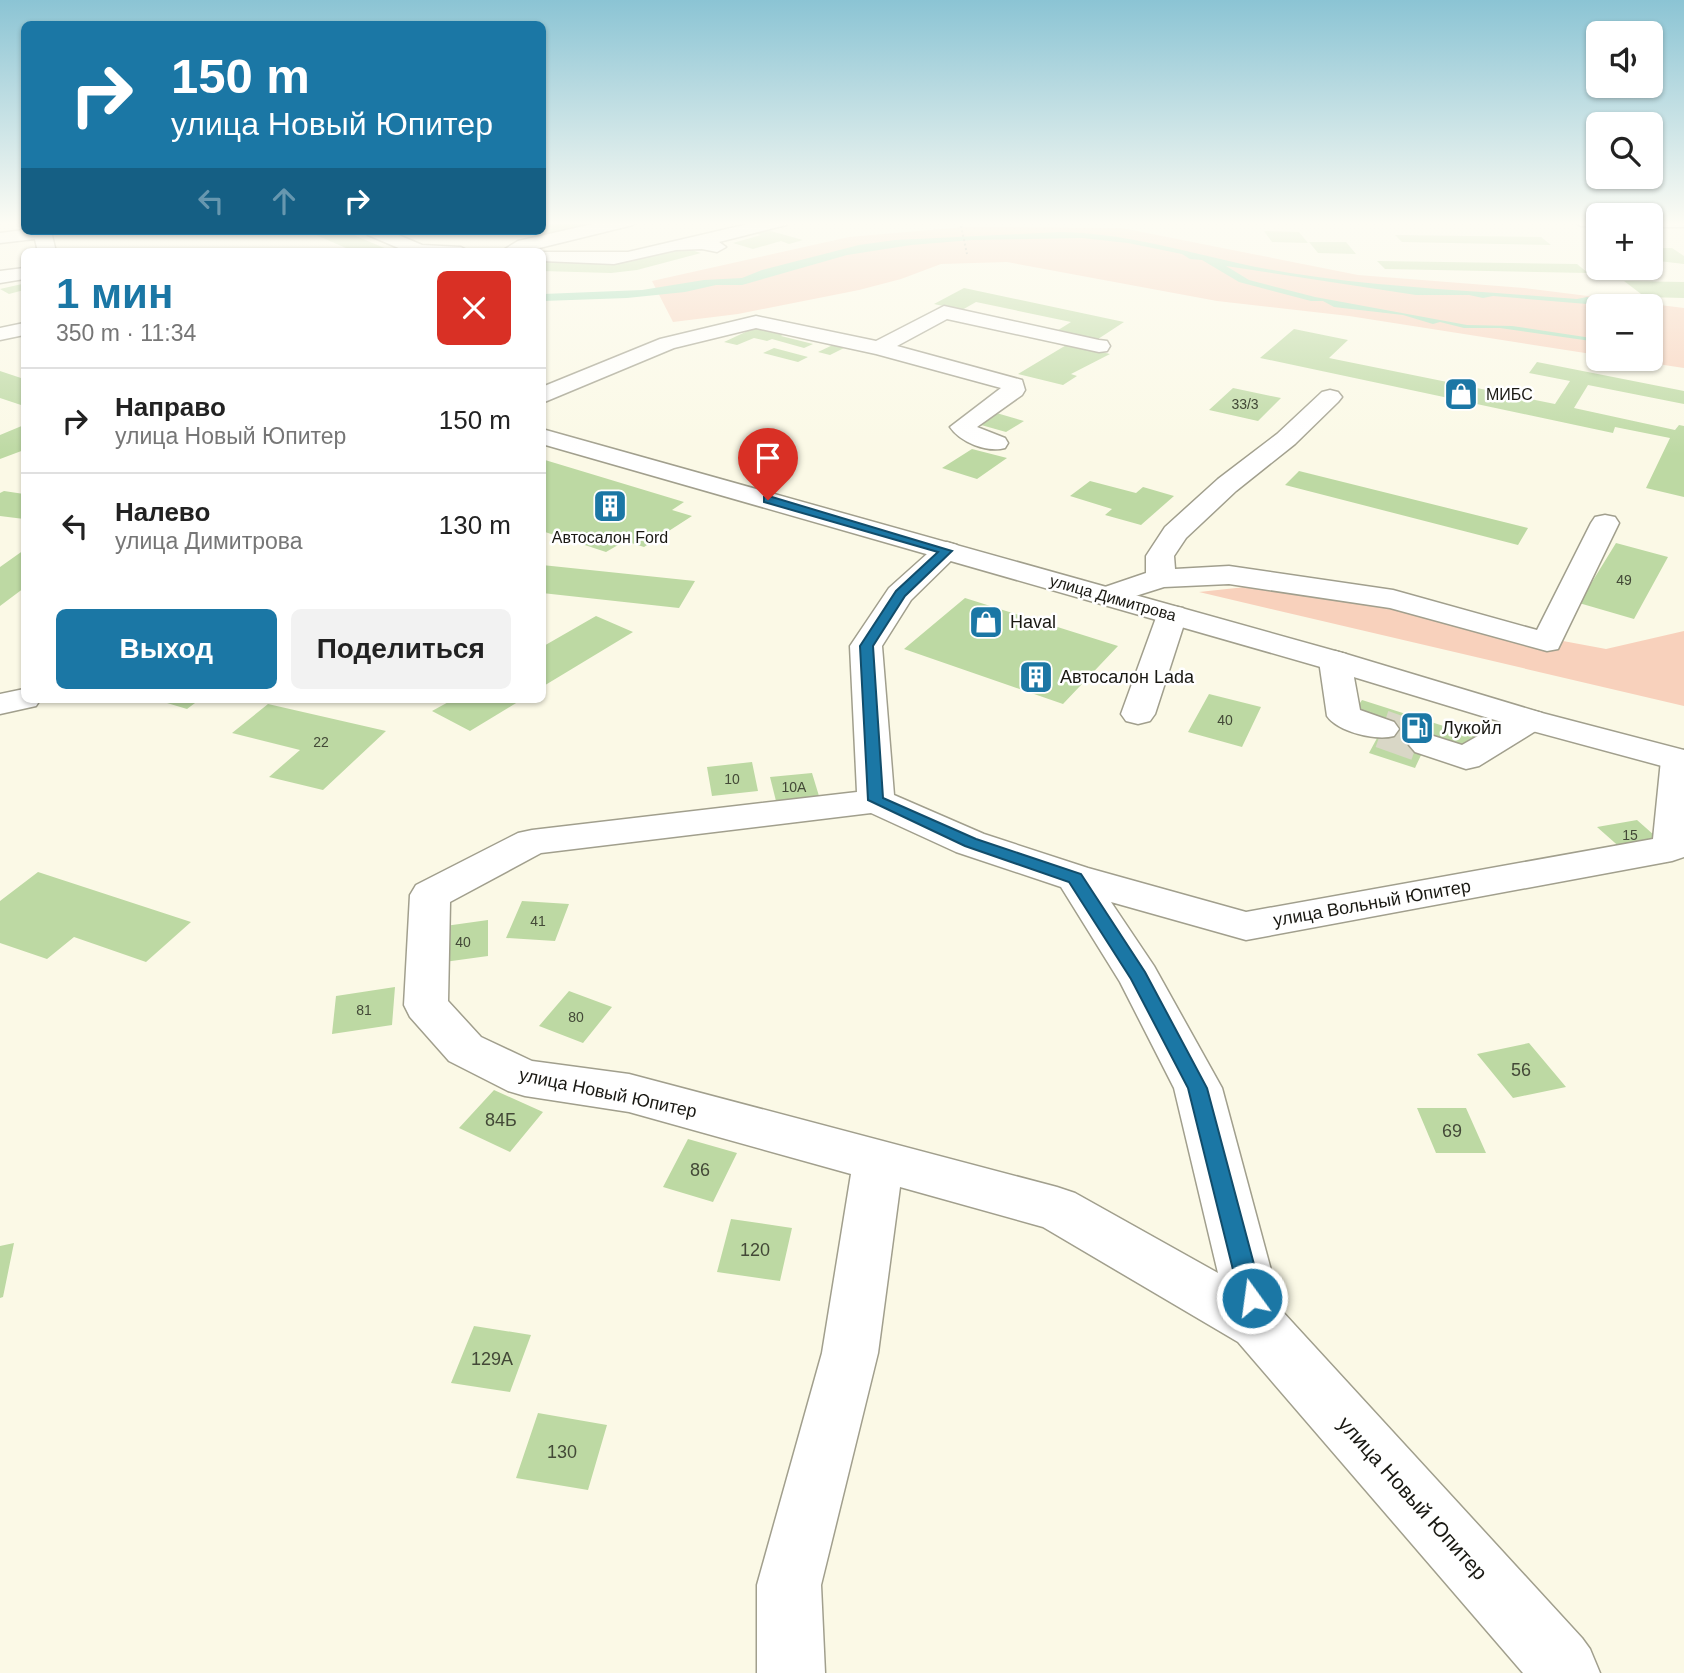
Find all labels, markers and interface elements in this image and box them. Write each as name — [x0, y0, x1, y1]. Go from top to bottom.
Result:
map controls — [1586, 21, 1663, 371]
button: sound — [1586, 21, 1663, 98]
icon: right — [56, 49, 147, 140]
text: 150 m — [171, 49, 310, 103]
text: улица Новый Юпитер — [171, 106, 493, 142]
button: search — [1586, 112, 1663, 189]
icon: left — [192, 182, 230, 220]
icon: ahead — [265, 182, 303, 220]
icon: right — [338, 182, 376, 220]
button: + — [1586, 203, 1663, 280]
text: 1 мин — [56, 270, 173, 317]
button: close — [437, 271, 511, 345]
button: − — [1586, 294, 1663, 371]
text: 350 m · 11:34 — [56, 320, 196, 346]
shop icon: МИБС — [1442, 375, 1480, 413]
place label: МИБС — [1486, 386, 1533, 403]
text: Направо — [115, 392, 226, 422]
house number: 33/3 — [1231, 396, 1259, 412]
icon: right — [56, 402, 94, 440]
text: 150 m — [439, 405, 511, 435]
text: улица Новый Юпитер — [115, 423, 346, 449]
pin — [738, 428, 798, 500]
icon: arrive — [749, 439, 787, 477]
building icon: Автосалон Ford — [591, 487, 629, 525]
text: Налево — [115, 497, 210, 527]
icon: left — [56, 507, 94, 545]
text: 130 m — [439, 510, 511, 540]
text: улица Димитрова — [115, 528, 303, 554]
place label: Автосалон Ford — [552, 529, 668, 546]
street label: улица Димитрова — [1048, 572, 1178, 624]
house number: 49 — [1616, 572, 1632, 588]
shop icon: Haval — [967, 603, 1005, 641]
button: Выход — [56, 609, 277, 689]
button: Поделиться — [291, 609, 511, 689]
place label: Haval — [1010, 612, 1056, 632]
building icon: Автосалон Lada — [1017, 658, 1055, 696]
place label: Автосалон Lada — [1060, 667, 1195, 687]
fuel station icon: Лукойл — [1398, 709, 1436, 747]
house number: 40 — [1217, 712, 1233, 728]
place label: Лукойл — [1442, 718, 1502, 738]
house number: 22 — [313, 734, 329, 750]
house number: 10 — [724, 771, 740, 787]
house number: 10А — [782, 779, 807, 795]
house number: 15 — [1622, 827, 1638, 843]
street label: улица Вольный Юпитер — [1272, 876, 1472, 930]
house number: 41 — [530, 913, 546, 929]
house number: 40 — [455, 934, 471, 950]
house number: 81 — [356, 1002, 372, 1018]
house number: 80 — [568, 1009, 584, 1025]
house number: 56 — [1511, 1060, 1531, 1080]
street label: улица Новый Юпитер — [517, 1064, 699, 1122]
house number: 84Б — [485, 1110, 517, 1130]
house number: 69 — [1442, 1121, 1462, 1141]
house number: 86 — [690, 1160, 710, 1180]
house number: 120 — [740, 1240, 770, 1260]
position arrow — [1215, 1261, 1289, 1335]
house number: 129А — [471, 1349, 513, 1369]
street label: улица Новый Юпитер — [1334, 1412, 1492, 1584]
house number: 130 — [547, 1442, 577, 1462]

